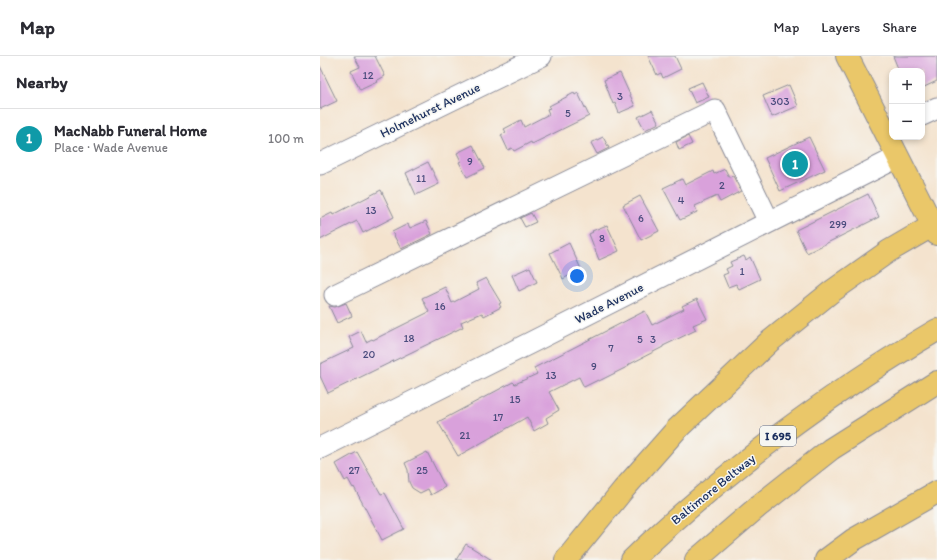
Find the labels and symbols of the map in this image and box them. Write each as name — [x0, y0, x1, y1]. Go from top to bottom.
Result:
house number: 12 — [363, 69, 374, 82]
street label: Holmehurst Avenue — [377, 79, 483, 141]
house number: 3 — [617, 90, 623, 103]
house number: 303 — [771, 95, 789, 108]
house number: 5 — [565, 107, 571, 120]
pin: 1 — [782, 149, 808, 179]
house number: 9 — [467, 155, 473, 168]
house number: 11 — [416, 172, 426, 185]
house number: 2 — [719, 179, 725, 192]
house number: 4 — [678, 194, 685, 207]
house number: 13 — [365, 204, 377, 217]
house number: 6 — [638, 212, 644, 225]
house number: 299 — [829, 218, 847, 231]
house number: 8 — [599, 232, 605, 245]
house number: 1 — [739, 265, 745, 278]
your location — [567, 266, 587, 286]
street label: Wade Avenue — [572, 279, 646, 327]
house number: 16 — [435, 300, 446, 313]
house number: 18 — [403, 332, 415, 345]
house number: 5 — [637, 333, 643, 346]
house number: 3 — [650, 333, 656, 346]
house number: 7 — [608, 342, 614, 355]
house number: 20 — [363, 348, 376, 361]
house number: 9 — [591, 360, 597, 373]
house number: 13 — [545, 369, 557, 382]
house number: 15 — [510, 393, 521, 406]
house number: 17 — [493, 411, 504, 424]
road number: I 695 — [760, 426, 796, 446]
house number: 21 — [460, 429, 470, 442]
street label: Baltimore Beltway — [668, 451, 758, 527]
house number: 27 — [348, 464, 360, 477]
house number: 25 — [416, 464, 428, 477]

